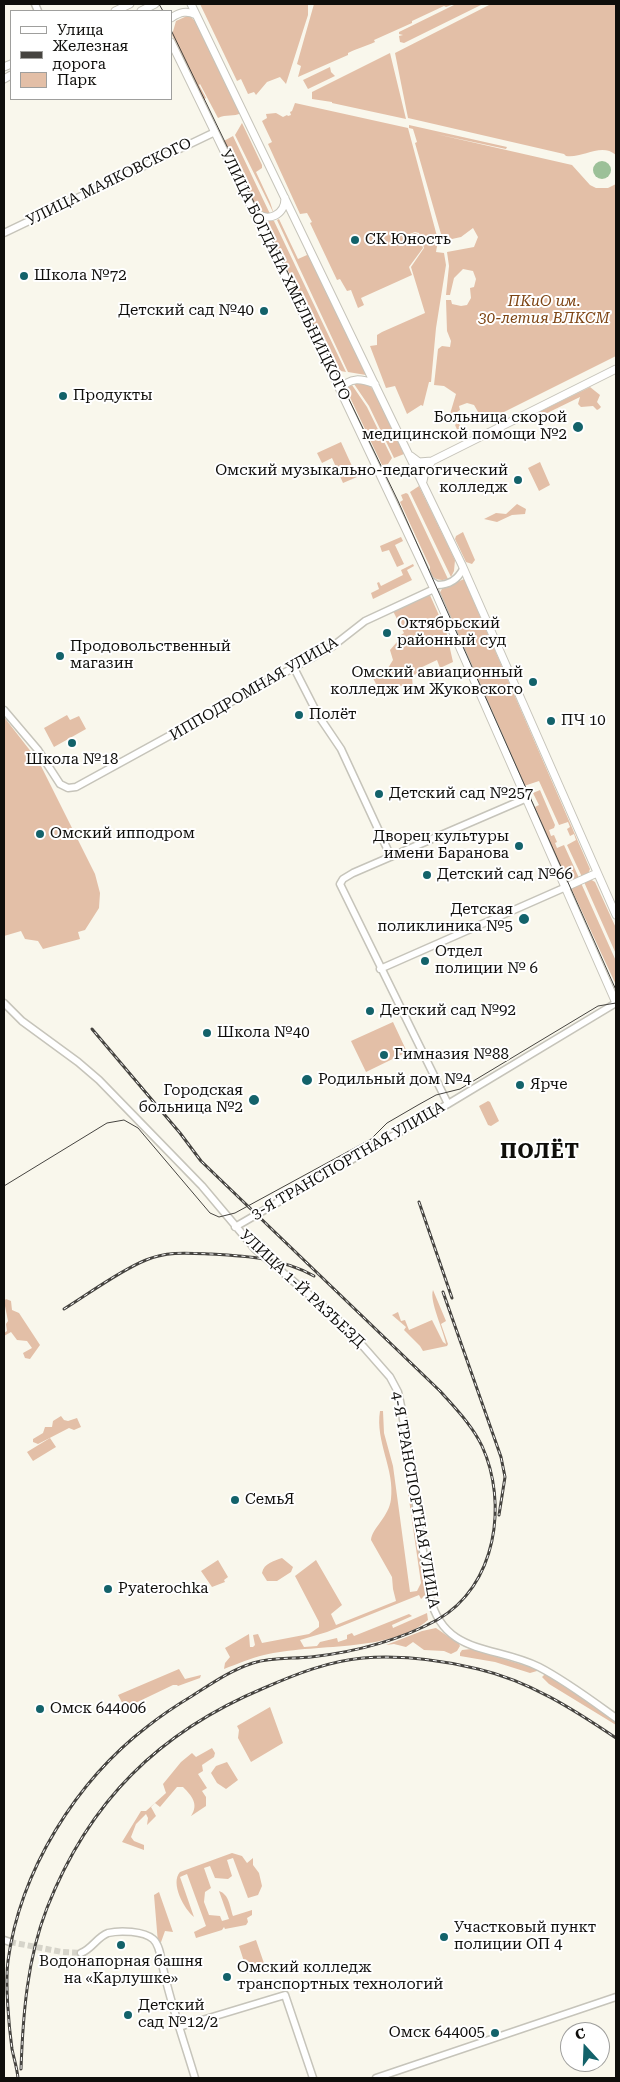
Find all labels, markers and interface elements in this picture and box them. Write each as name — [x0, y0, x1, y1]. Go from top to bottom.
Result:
legend — [10, 10, 172, 100]
text: Улица — [57, 21, 103, 39]
text: Железная дорога — [53, 37, 128, 73]
text: Парк — [57, 71, 97, 89]
street label: УЛИЦА МАЯКОВСКОГО — [24, 134, 194, 230]
street label: УЛИЦА БОГДАНА ХМЕЛЬНИЦКОГО — [216, 147, 354, 403]
place label: СК Юность — [365, 231, 451, 249]
marker: СК Юность — [349, 234, 361, 246]
place label: Школа №72 — [34, 267, 127, 285]
marker: Школа №72 — [18, 270, 30, 282]
park label: ПКиО им. 30-летия ВЛКСМ — [478, 293, 610, 328]
place label: Детский сад №40 — [118, 302, 254, 320]
marker: Детский сад №40 — [258, 305, 270, 317]
place label: Продукты — [73, 387, 153, 405]
marker: Продукты — [57, 390, 69, 402]
place label: Больница скорой медицинской помощи №2 — [362, 409, 567, 444]
marker: Больница скорой медицинской помощи №2 — [571, 420, 585, 434]
place label: Омский музыкально-педагогический колледж — [215, 462, 508, 497]
marker: Омский музыкально-педагогический колледж — [512, 474, 524, 486]
place label: Октябрьский районный суд — [397, 615, 506, 650]
marker: Октябрьский районный суд — [381, 627, 393, 639]
street label: ИППОДРОМНАЯ УЛИЦА — [167, 633, 341, 745]
place label: Продовольственный магазин — [70, 638, 231, 673]
marker: Продовольственный магазин — [54, 650, 66, 662]
place label: Омский авиационный колледж им Жуковского — [330, 664, 523, 699]
marker: Омский авиационный колледж им Жуковского — [527, 676, 539, 688]
place label: Полёт — [309, 706, 357, 724]
marker: Полёт — [293, 709, 305, 721]
place label: ПЧ 10 — [561, 712, 606, 730]
marker: ПЧ 10 — [545, 715, 557, 727]
marker: Школа №18 — [66, 737, 78, 749]
place label: Школа №18 — [26, 751, 118, 769]
place label: Детский сад №257 — [389, 785, 533, 803]
marker: Детский сад №257 — [373, 788, 385, 800]
place label: Омский ипподром — [50, 825, 195, 843]
marker: Омский ипподром — [34, 828, 46, 840]
place label: Дворец культуры имени Баранова — [373, 828, 509, 863]
marker: Дворец культуры имени Баранова — [513, 840, 525, 852]
place label: Детский сад №66 — [437, 866, 573, 884]
marker: Детский сад №66 — [421, 869, 433, 881]
place label: Детская поликлиника №5 — [377, 901, 513, 936]
marker: Детская поликлиника №5 — [517, 912, 531, 926]
place label: Отдел полиции № 6 — [435, 943, 538, 978]
marker: Отдел полиции № 6 — [419, 955, 431, 967]
place label: Детский сад №92 — [380, 1002, 516, 1020]
marker: Детский сад №92 — [364, 1005, 376, 1017]
place label: Школа №40 — [217, 1024, 310, 1042]
marker: Школа №40 — [201, 1027, 213, 1039]
place label: Гимназия №88 — [394, 1046, 509, 1064]
marker: Гимназия №88 — [378, 1049, 390, 1061]
place label: Родильный дом №4 — [318, 1071, 471, 1089]
marker: Родильный дом №4 — [300, 1073, 314, 1087]
place label: Ярче — [530, 1076, 567, 1094]
marker: Ярче — [514, 1079, 526, 1091]
place label: Городская больница №2 — [139, 1082, 243, 1117]
marker: Городская больница №2 — [247, 1093, 261, 1107]
street label: 3-Я ТРАНСПОРТНАЯ УЛИЦА — [248, 1098, 448, 1224]
district label: ПОЛЁТ — [500, 1140, 580, 1164]
street label: УЛИЦА 1-Й РАЗЪЕЗД — [236, 1226, 368, 1352]
street label: 4-Я ТРАНСПОРТНАЯ УЛИЦА — [387, 1390, 443, 1610]
place label: СемьЯ — [245, 1491, 295, 1509]
marker: СемьЯ — [229, 1494, 241, 1506]
place label: Pyaterochka — [118, 1580, 208, 1598]
marker: Pyaterochka — [102, 1583, 114, 1595]
place label: Омск 644006 — [50, 1700, 146, 1718]
marker: Омск 644006 — [34, 1703, 46, 1715]
place label: Участковый пункт полиции ОП 4 — [454, 1919, 596, 1954]
marker: Участковый пункт полиции ОП 4 — [438, 1931, 450, 1943]
marker: Водонапорная башня на «Карлушке» — [115, 1939, 127, 1951]
place label: Водонапорная башня на «Карлушке» — [39, 1953, 203, 1988]
place label: Омский колледж транспортных технологий — [237, 1959, 443, 1994]
marker: Омский колледж транспортных технологий — [221, 1971, 233, 1983]
place label: Детский сад №12/2 — [138, 1997, 218, 2032]
marker: Детский сад №12/2 — [122, 2009, 134, 2021]
north arrow — [560, 2022, 610, 2072]
place label: Омск 644005 — [389, 2024, 485, 2042]
text: С — [573, 2025, 588, 2043]
marker: Омск 644005 — [489, 2027, 501, 2039]

